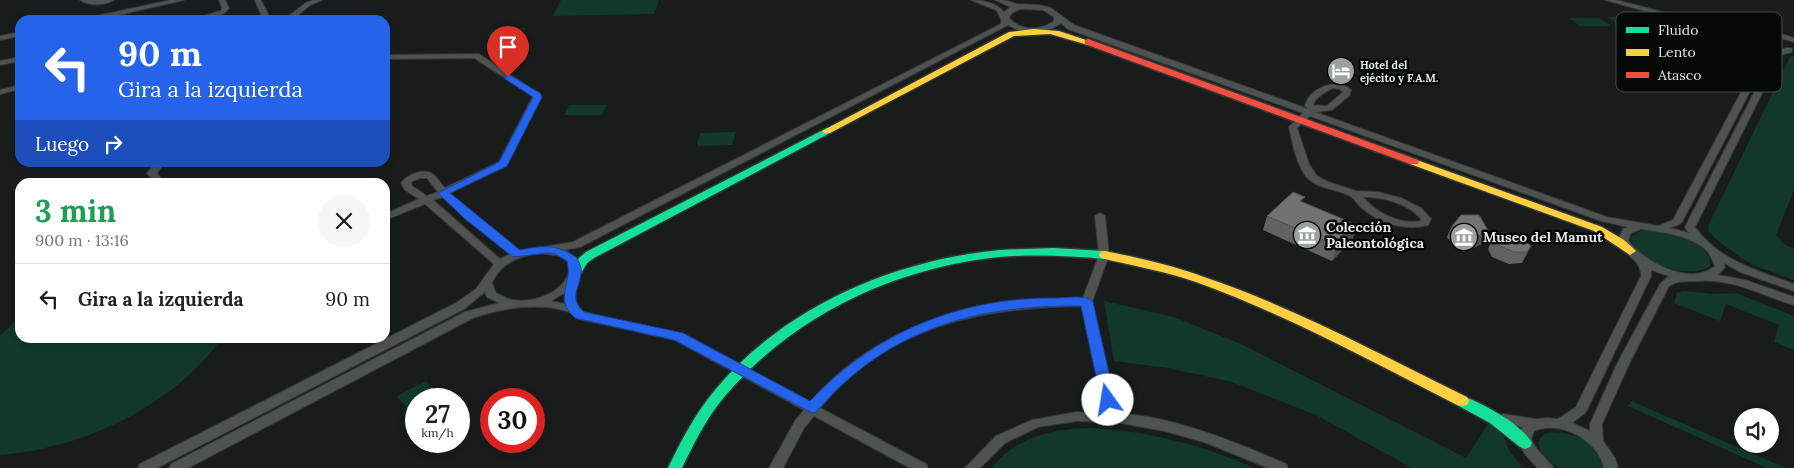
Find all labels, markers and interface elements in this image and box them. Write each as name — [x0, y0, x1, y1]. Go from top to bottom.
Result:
legend — [1616, 12, 1782, 92]
text: Fluido — [1658, 21, 1698, 39]
pin — [487, 26, 529, 77]
text: 90 m — [118, 31, 202, 76]
icon: arrive — [494, 33, 522, 61]
icon: left — [35, 35, 100, 100]
text: Lento — [1658, 43, 1696, 61]
hotel icon: Hotel del ejécito y F.A.M. — [1326, 56, 1356, 86]
place label: Hotel del ejécito y F.A.M. — [1360, 58, 1439, 85]
text: Atasco — [1657, 66, 1701, 84]
text: Gira a la izquierda — [118, 75, 303, 103]
icon: right — [99, 130, 127, 158]
text: Luego — [35, 132, 89, 156]
text: 3 min — [35, 192, 116, 230]
button: close — [318, 195, 370, 247]
place label: Colección Paleontológica — [1326, 218, 1425, 252]
museum icon: Colección Paleontológica — [1292, 220, 1322, 250]
museum icon: Museo del Mamut — [1449, 222, 1479, 252]
place label: Museo del Mamut — [1483, 228, 1603, 246]
text: 900 m · 13:16 — [35, 230, 129, 250]
icon: left — [35, 285, 63, 313]
text: Gira a la izquierda — [78, 287, 244, 311]
text: 90 m — [325, 287, 370, 311]
position arrow — [1081, 373, 1133, 425]
speed limit sign: 30 — [480, 388, 545, 453]
text: 27 — [425, 398, 450, 430]
map controls — [1734, 408, 1779, 453]
button: sound — [1734, 408, 1779, 453]
text: km/h — [421, 425, 454, 440]

